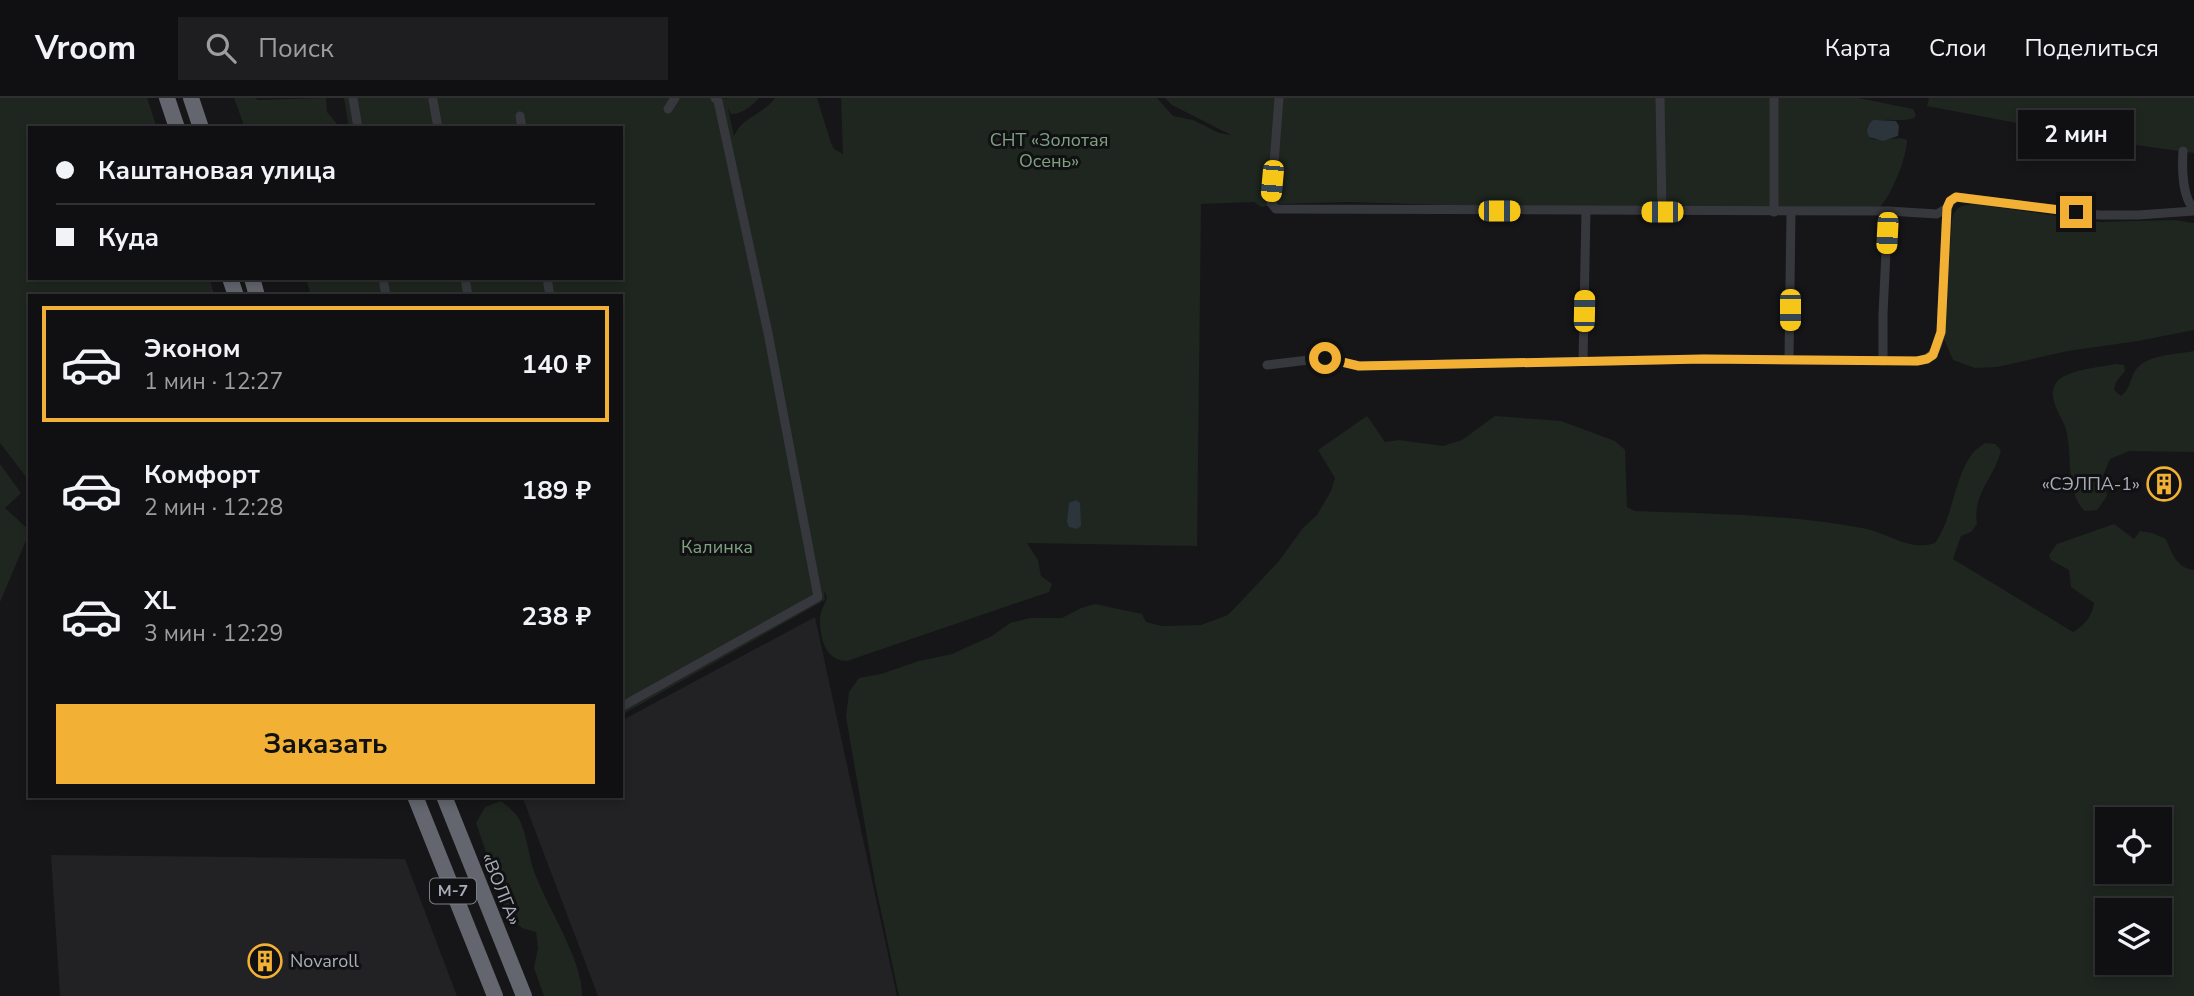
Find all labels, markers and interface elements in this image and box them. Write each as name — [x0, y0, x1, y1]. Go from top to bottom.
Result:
search box — [178, 17, 668, 80]
text: Vroom — [35, 26, 136, 71]
icon: search — [202, 29, 240, 67]
text: Поиск — [258, 31, 334, 66]
text: Карта — [1825, 32, 1891, 64]
text: Слои — [1929, 32, 1986, 64]
text: Поделиться — [2024, 32, 2159, 64]
callout: 2 мин — [2018, 110, 2134, 159]
text: 2 мин — [2044, 119, 2108, 150]
park label: СНТ «Золотая Осень» — [990, 128, 1108, 173]
text: Каштановая улица — [98, 153, 336, 188]
car — [1260, 159, 1285, 203]
route end — [2060, 196, 2092, 228]
car — [1479, 201, 1521, 222]
car — [1642, 202, 1684, 223]
car — [1876, 211, 1899, 255]
text: Куда — [98, 220, 159, 255]
car — [1780, 289, 1801, 331]
car — [1574, 290, 1595, 332]
text: Эконом — [144, 331, 241, 366]
icon: car — [60, 333, 123, 396]
route start — [1309, 342, 1341, 374]
text: 140 ₽ — [522, 347, 591, 382]
text: 1 мин · 12:27 — [144, 366, 283, 397]
text: Комфорт — [144, 457, 260, 492]
icon: car — [60, 459, 123, 522]
building icon: «СЭЛПА-1» — [2145, 465, 2183, 503]
place label: «СЭЛПА-1» — [2042, 472, 2140, 496]
text: 189 ₽ — [522, 473, 591, 508]
text: 2 мин · 12:28 — [144, 492, 283, 523]
park label: Калинка — [681, 535, 753, 559]
text: XL — [144, 583, 176, 618]
icon: car — [60, 585, 123, 648]
text: 238 ₽ — [522, 599, 591, 634]
text: 3 мин · 12:29 — [144, 618, 283, 649]
button: Заказать — [56, 704, 595, 784]
map controls — [2095, 807, 2172, 975]
button: locate — [2095, 807, 2172, 884]
street label: «ВОЛГА» — [476, 849, 526, 929]
road number: М-7 — [430, 878, 476, 904]
button: layers — [2095, 898, 2172, 975]
building icon: Novaroll — [246, 942, 284, 980]
place label: Novaroll — [290, 949, 359, 973]

